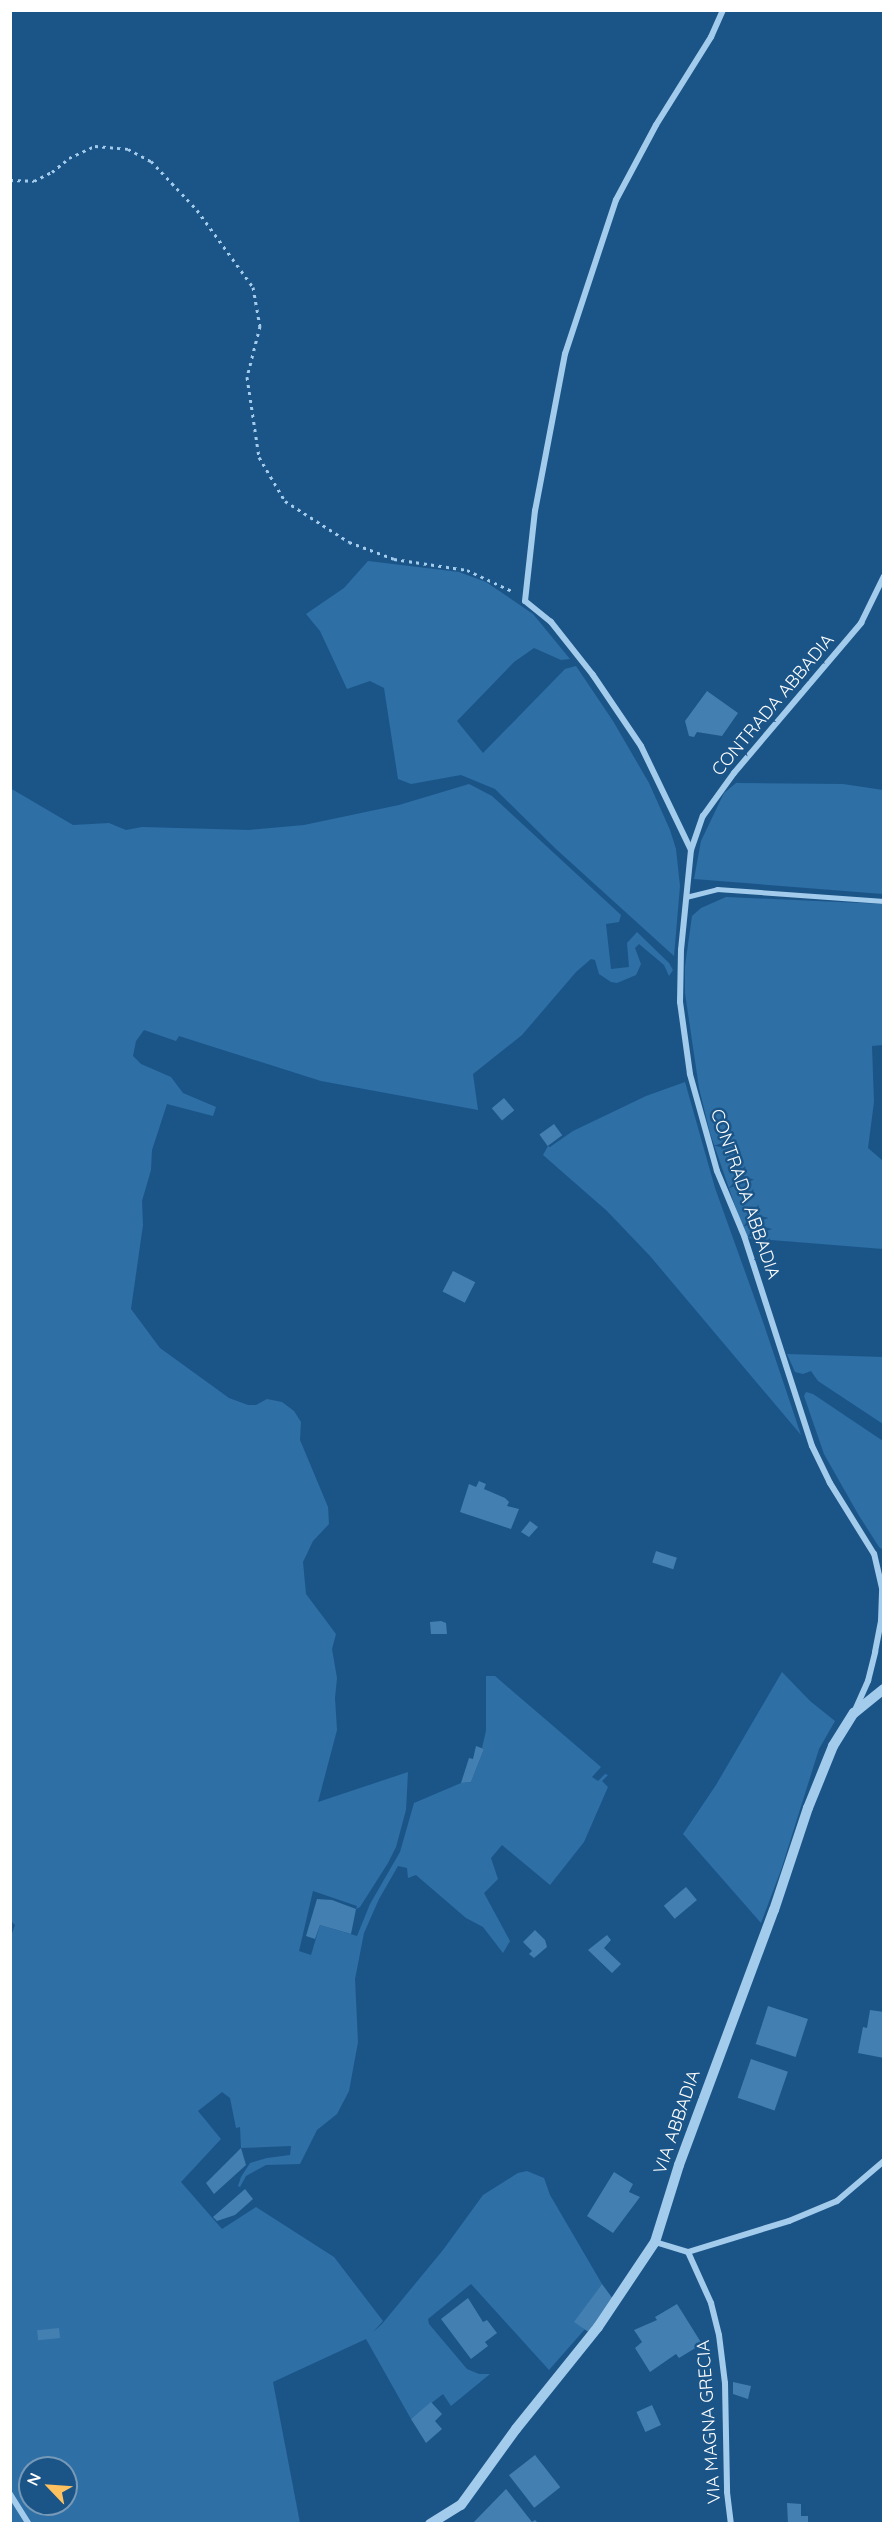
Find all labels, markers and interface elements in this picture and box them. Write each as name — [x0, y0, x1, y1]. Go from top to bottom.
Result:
street label: CONTRADA ABBADIA — [707, 630, 839, 780]
street label: CONTRADA ABBADIA — [706, 1106, 784, 1282]
street label: VIA ABBADIA — [649, 2067, 705, 2177]
street label: VIA MAGNA GRECIA — [692, 2339, 726, 2505]
north arrow — [18, 2456, 78, 2516]
text: N — [22, 2470, 45, 2489]

